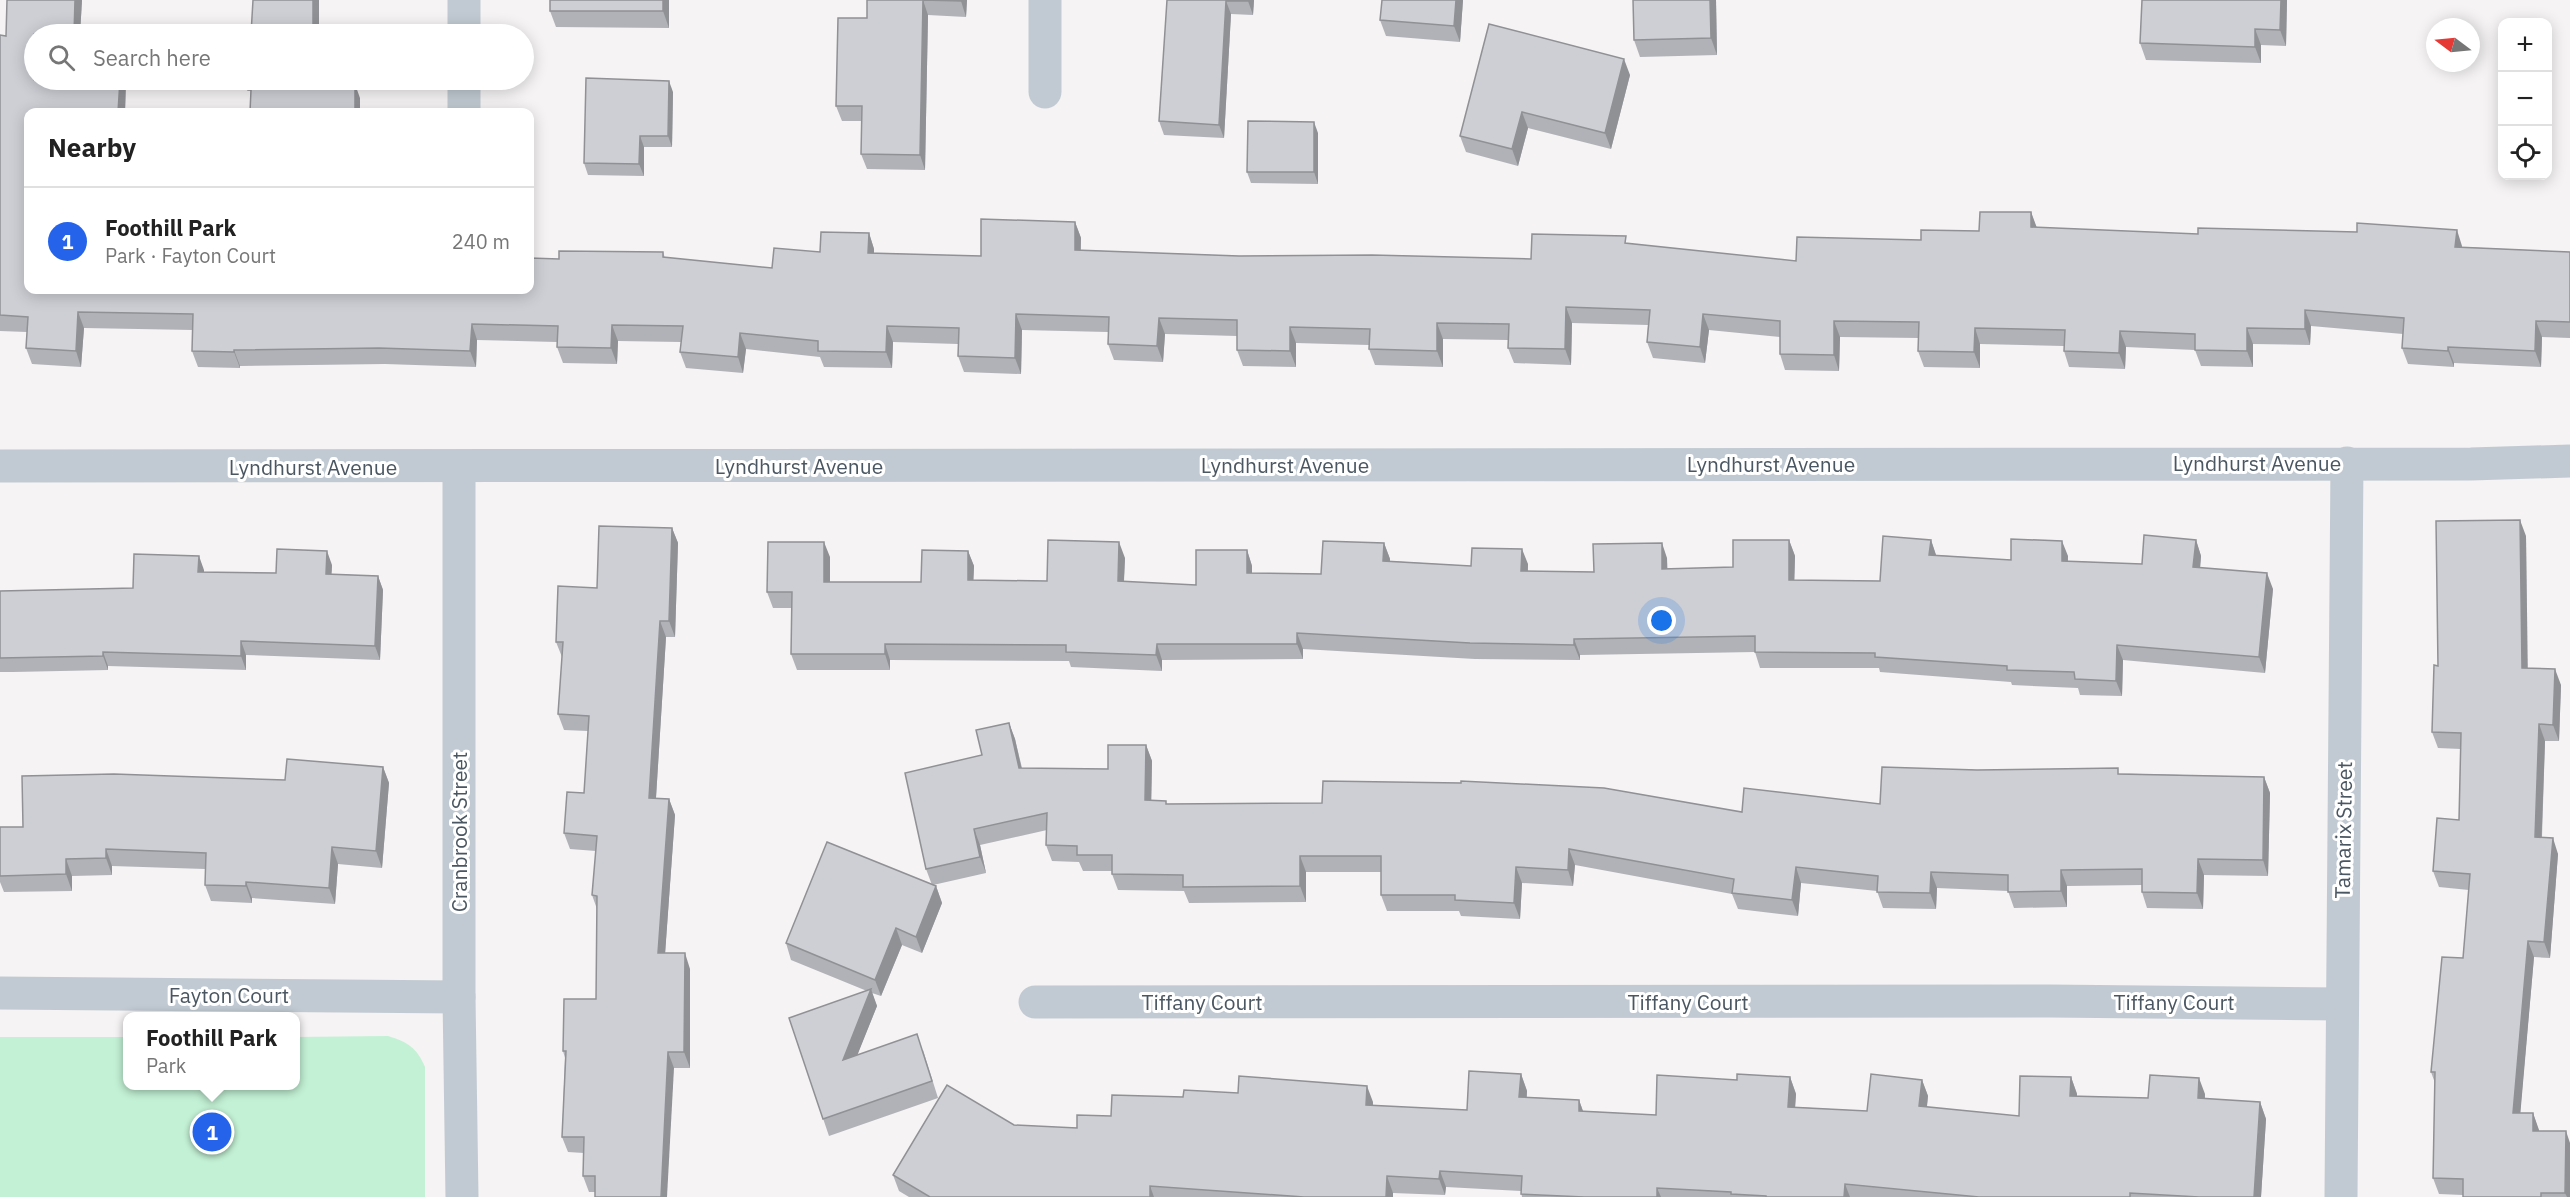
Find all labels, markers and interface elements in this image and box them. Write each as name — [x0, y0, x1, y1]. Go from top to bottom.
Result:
north arrow — [2426, 18, 2480, 72]
map controls — [2498, 18, 2552, 180]
button: + — [2498, 18, 2552, 72]
search box — [24, 24, 534, 90]
icon: search — [45, 41, 78, 74]
text: Search here — [93, 43, 211, 72]
button: − — [2498, 72, 2552, 126]
button: locate — [2498, 126, 2552, 180]
text: Nearby — [48, 130, 136, 164]
text: Foothill Park — [105, 213, 236, 242]
text: 1 — [62, 228, 74, 255]
text: 240 m — [452, 228, 510, 255]
text: Park · Fayton Court — [105, 242, 276, 269]
street label: Lyndhurst Avenue — [2173, 449, 2341, 477]
street label: Lyndhurst Avenue — [1687, 450, 1855, 478]
street label: Lyndhurst Avenue — [1201, 451, 1369, 479]
street label: Lyndhurst Avenue — [715, 452, 883, 480]
street label: Lyndhurst Avenue — [229, 453, 397, 481]
your location — [1647, 606, 1676, 635]
street label: Cranbrook Street — [445, 752, 473, 912]
street label: Tamarix Street — [2328, 761, 2358, 899]
street label: Fayton Court — [169, 981, 289, 1009]
street label: Tiffany Court — [1141, 988, 1263, 1016]
street label: Tiffany Court — [1627, 988, 1749, 1016]
street label: Tiffany Court — [2113, 988, 2235, 1016]
popup — [123, 1012, 300, 1090]
text: Foothill Park — [146, 1023, 277, 1052]
text: Park — [146, 1052, 186, 1079]
pin: 1 — [192, 1110, 232, 1154]

